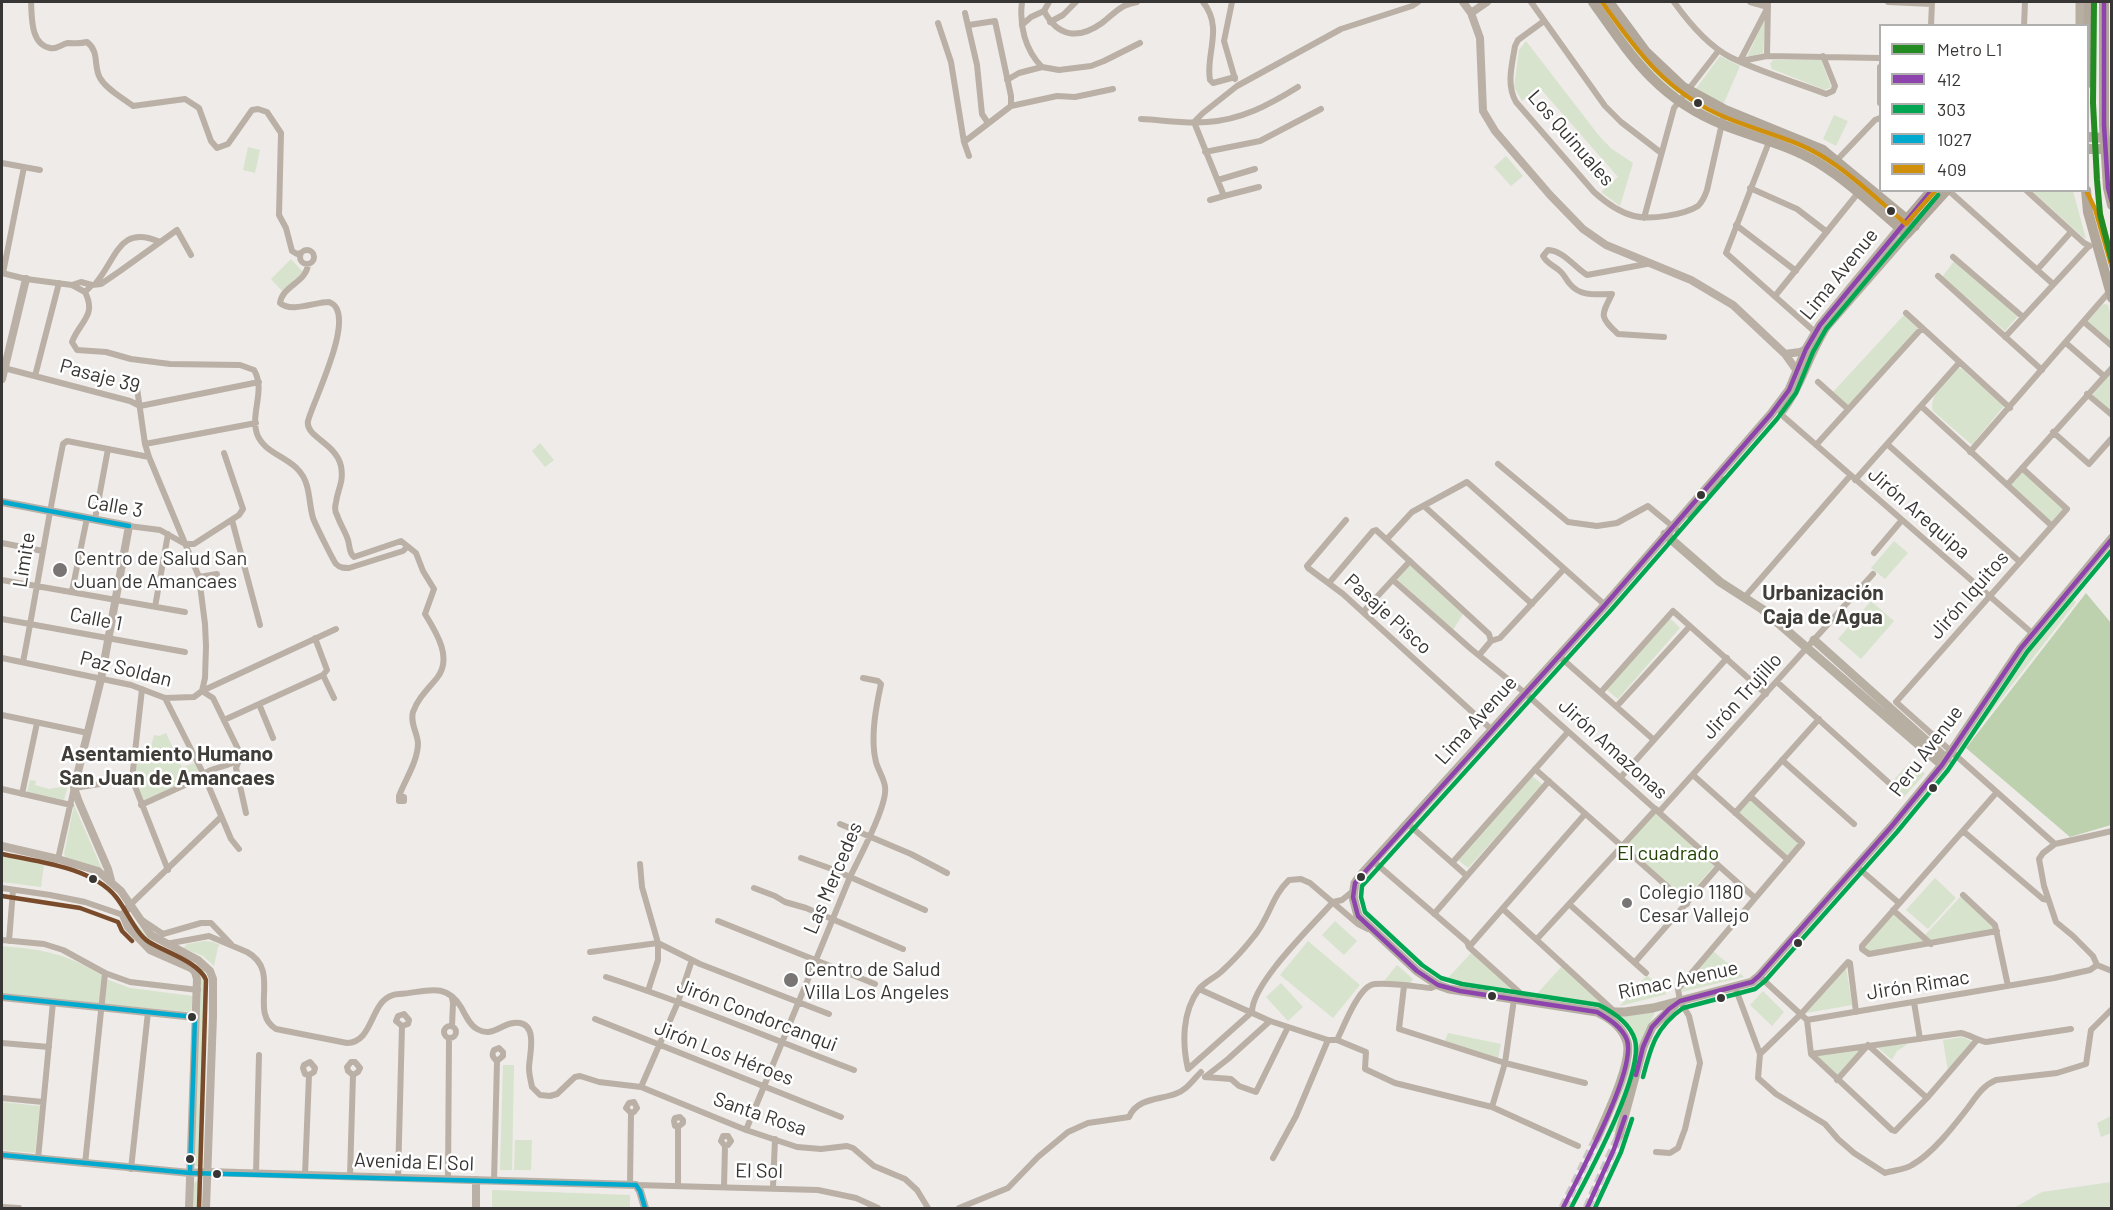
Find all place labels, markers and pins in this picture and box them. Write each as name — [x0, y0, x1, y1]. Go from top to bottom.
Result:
unlabelled marker — [1692, 97, 1704, 109]
unlabelled marker — [1885, 205, 1897, 217]
unlabelled marker — [1695, 489, 1707, 501]
place label: Centro de Salud San Juan de Amancaes — [74, 546, 247, 593]
marker: Centro de Salud San Juan de Amancaes — [51, 561, 69, 579]
unlabelled marker — [1927, 782, 1939, 794]
unlabelled marker — [1355, 871, 1367, 883]
unlabelled marker — [87, 873, 99, 885]
place label: Colegio 1180 Cesar Vallejo — [1639, 880, 1749, 927]
marker: Colegio 1180 Cesar Vallejo — [1620, 896, 1634, 910]
unlabelled marker — [1792, 937, 1804, 949]
place label: Centro de Salud Villa Los Angeles — [804, 957, 949, 1004]
marker: Centro de Salud Villa Los Angeles — [782, 971, 800, 989]
unlabelled marker — [1486, 990, 1498, 1002]
unlabelled marker — [1715, 992, 1727, 1004]
unlabelled marker — [186, 1011, 198, 1023]
unlabelled marker — [184, 1153, 196, 1165]
unlabelled marker — [211, 1168, 223, 1180]

